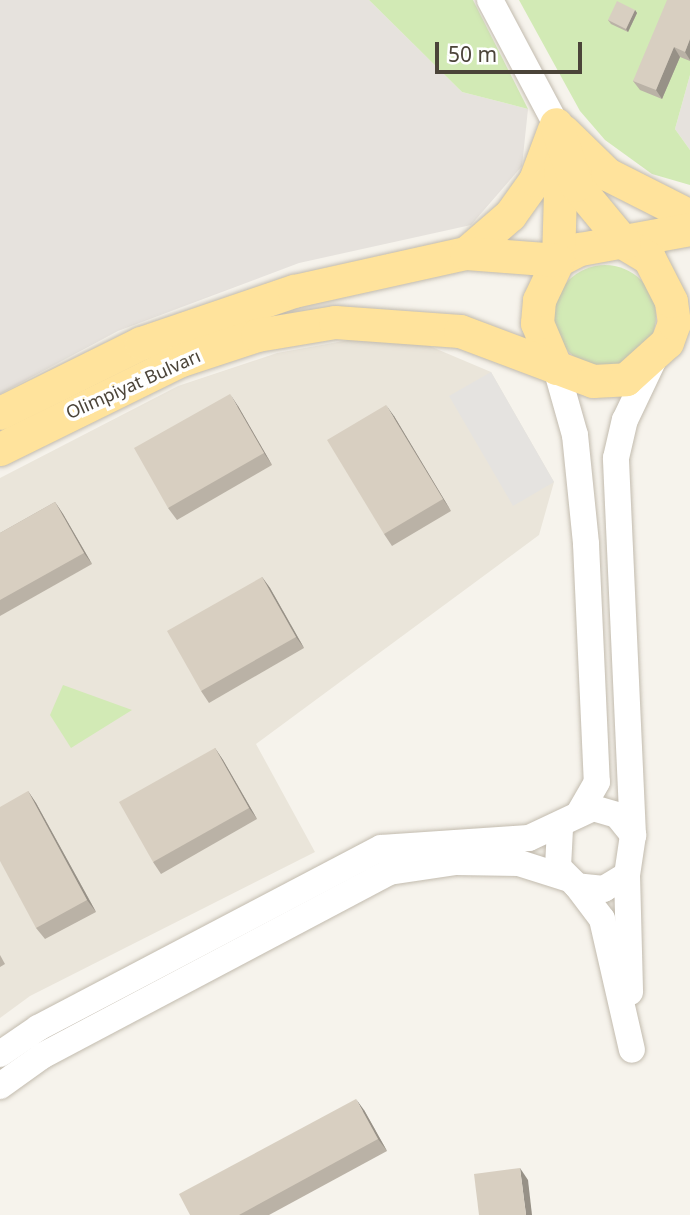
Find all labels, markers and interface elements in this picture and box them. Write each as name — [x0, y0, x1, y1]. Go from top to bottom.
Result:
scale bar — [438, 28, 585, 72]
text: 50 m — [448, 40, 497, 68]
street label: Olimpiyat Bulvarı — [62, 345, 204, 423]

